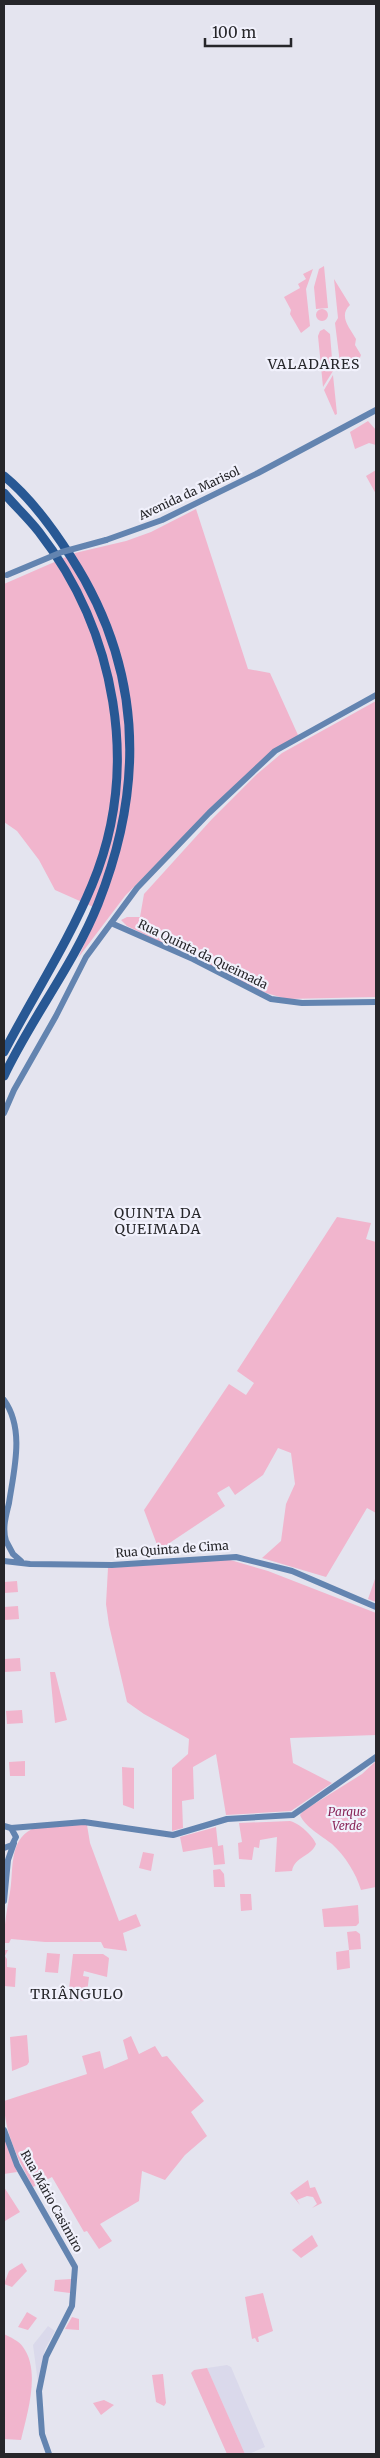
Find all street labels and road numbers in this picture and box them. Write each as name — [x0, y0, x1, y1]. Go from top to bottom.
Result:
street label: Avenida da Marisol — [135, 463, 242, 523]
street label: Rua Quinta da Queimada — [136, 916, 271, 992]
street label: Rua Quinta de Cima — [115, 1538, 230, 1560]
street label: Rua Mário Casimiro — [18, 2147, 86, 2255]

